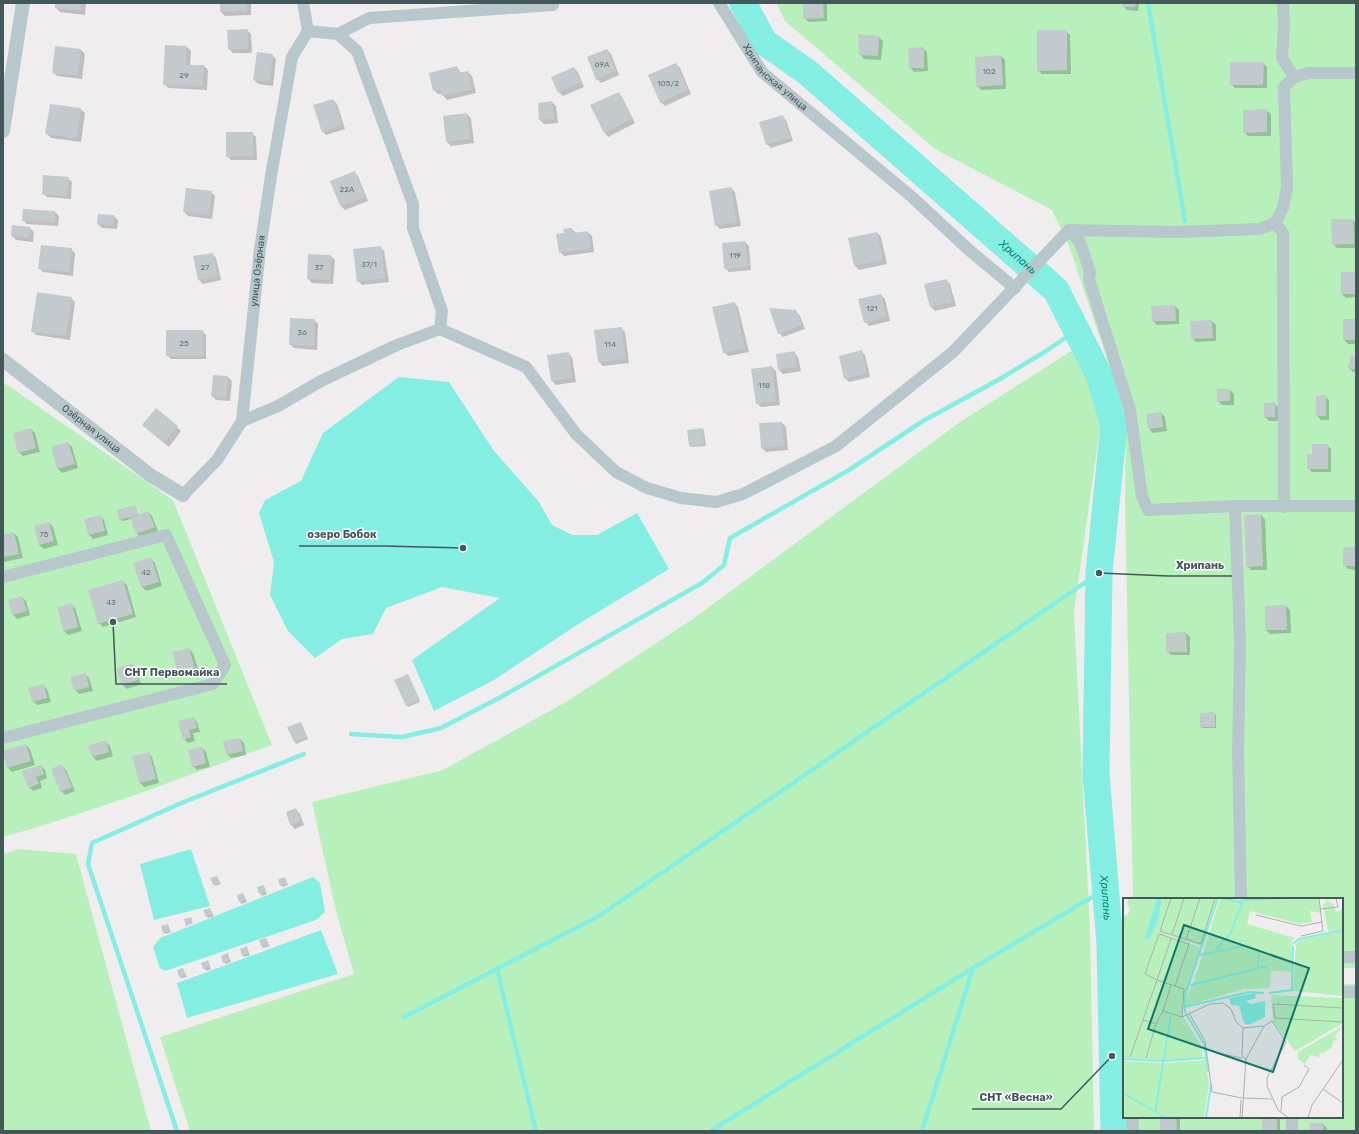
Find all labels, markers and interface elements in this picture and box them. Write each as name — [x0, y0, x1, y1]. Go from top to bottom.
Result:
street label: Хрипанская улица — [740, 42, 810, 113]
house number: 69А — [595, 60, 610, 69]
house number: 102 — [982, 67, 996, 76]
house number: 29 — [179, 71, 189, 80]
house number: 105/2 — [657, 79, 679, 88]
house number: 22А — [340, 185, 355, 194]
street label: улица Озёрная — [248, 234, 268, 307]
water label: Хрипань — [996, 236, 1040, 277]
house number: 119 — [729, 251, 741, 260]
house number: 37/1 — [361, 260, 377, 269]
house number: 27 — [201, 263, 209, 272]
house number: 37 — [315, 263, 323, 272]
house number: 121 — [866, 304, 878, 313]
house number: 36 — [297, 328, 307, 337]
house number: 25 — [179, 339, 189, 348]
house number: 114 — [604, 340, 616, 349]
house number: 118 — [758, 381, 770, 390]
street label: Озёрная улица — [59, 402, 123, 456]
callout: озеро Бобок — [299, 523, 384, 546]
text: озеро Бобок — [307, 528, 377, 541]
house number: 75 — [40, 530, 49, 539]
callout: Хрипань — [1168, 553, 1232, 576]
text: Хрипань — [1176, 559, 1224, 572]
house number: 42 — [141, 568, 151, 577]
house number: 43 — [106, 598, 116, 607]
callout: СНТ Первомайка — [116, 661, 227, 684]
text: СНТ Первомайка — [125, 666, 219, 679]
water label: Хрипань — [1098, 874, 1115, 921]
inset map — [1123, 898, 1343, 1118]
callout: СНТ «Весна» — [972, 1086, 1061, 1109]
text: СНТ «Весна» — [979, 1091, 1053, 1104]

